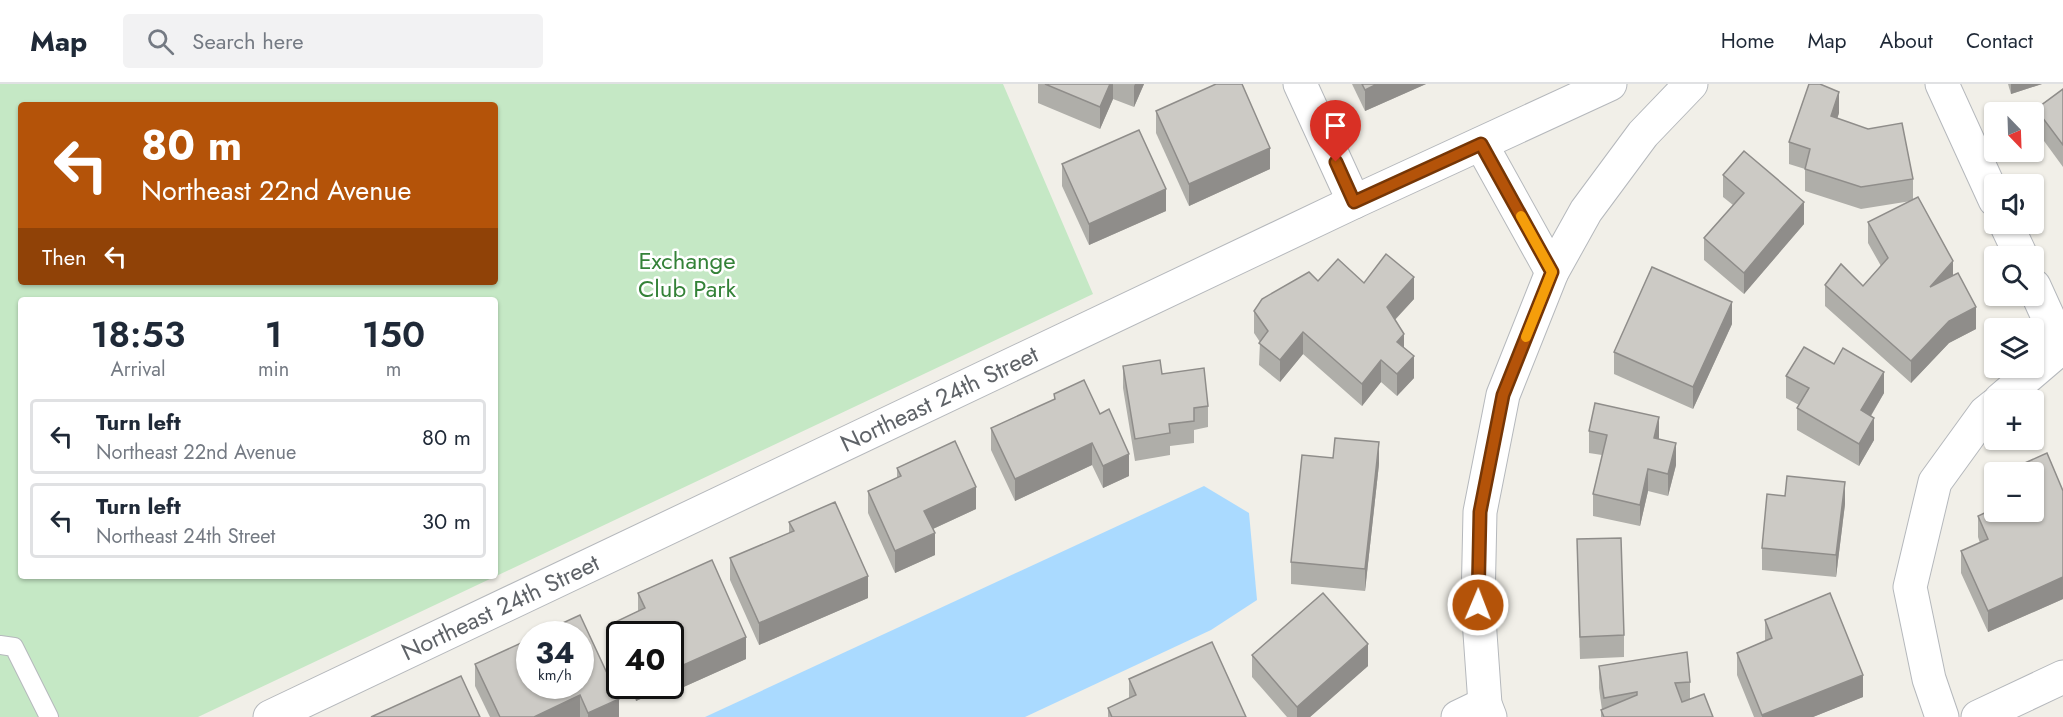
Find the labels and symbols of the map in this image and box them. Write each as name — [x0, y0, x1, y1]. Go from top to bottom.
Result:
pin — [1310, 100, 1361, 162]
north arrow — [1984, 102, 2044, 162]
park label: Exchange Club Park — [638, 243, 737, 306]
street label: Northeast 24th Street — [834, 336, 1044, 461]
street label: Northeast 24th Street — [395, 545, 605, 669]
position arrow — [1446, 573, 1510, 637]
speed limit sign: 40 — [606, 621, 684, 699]

